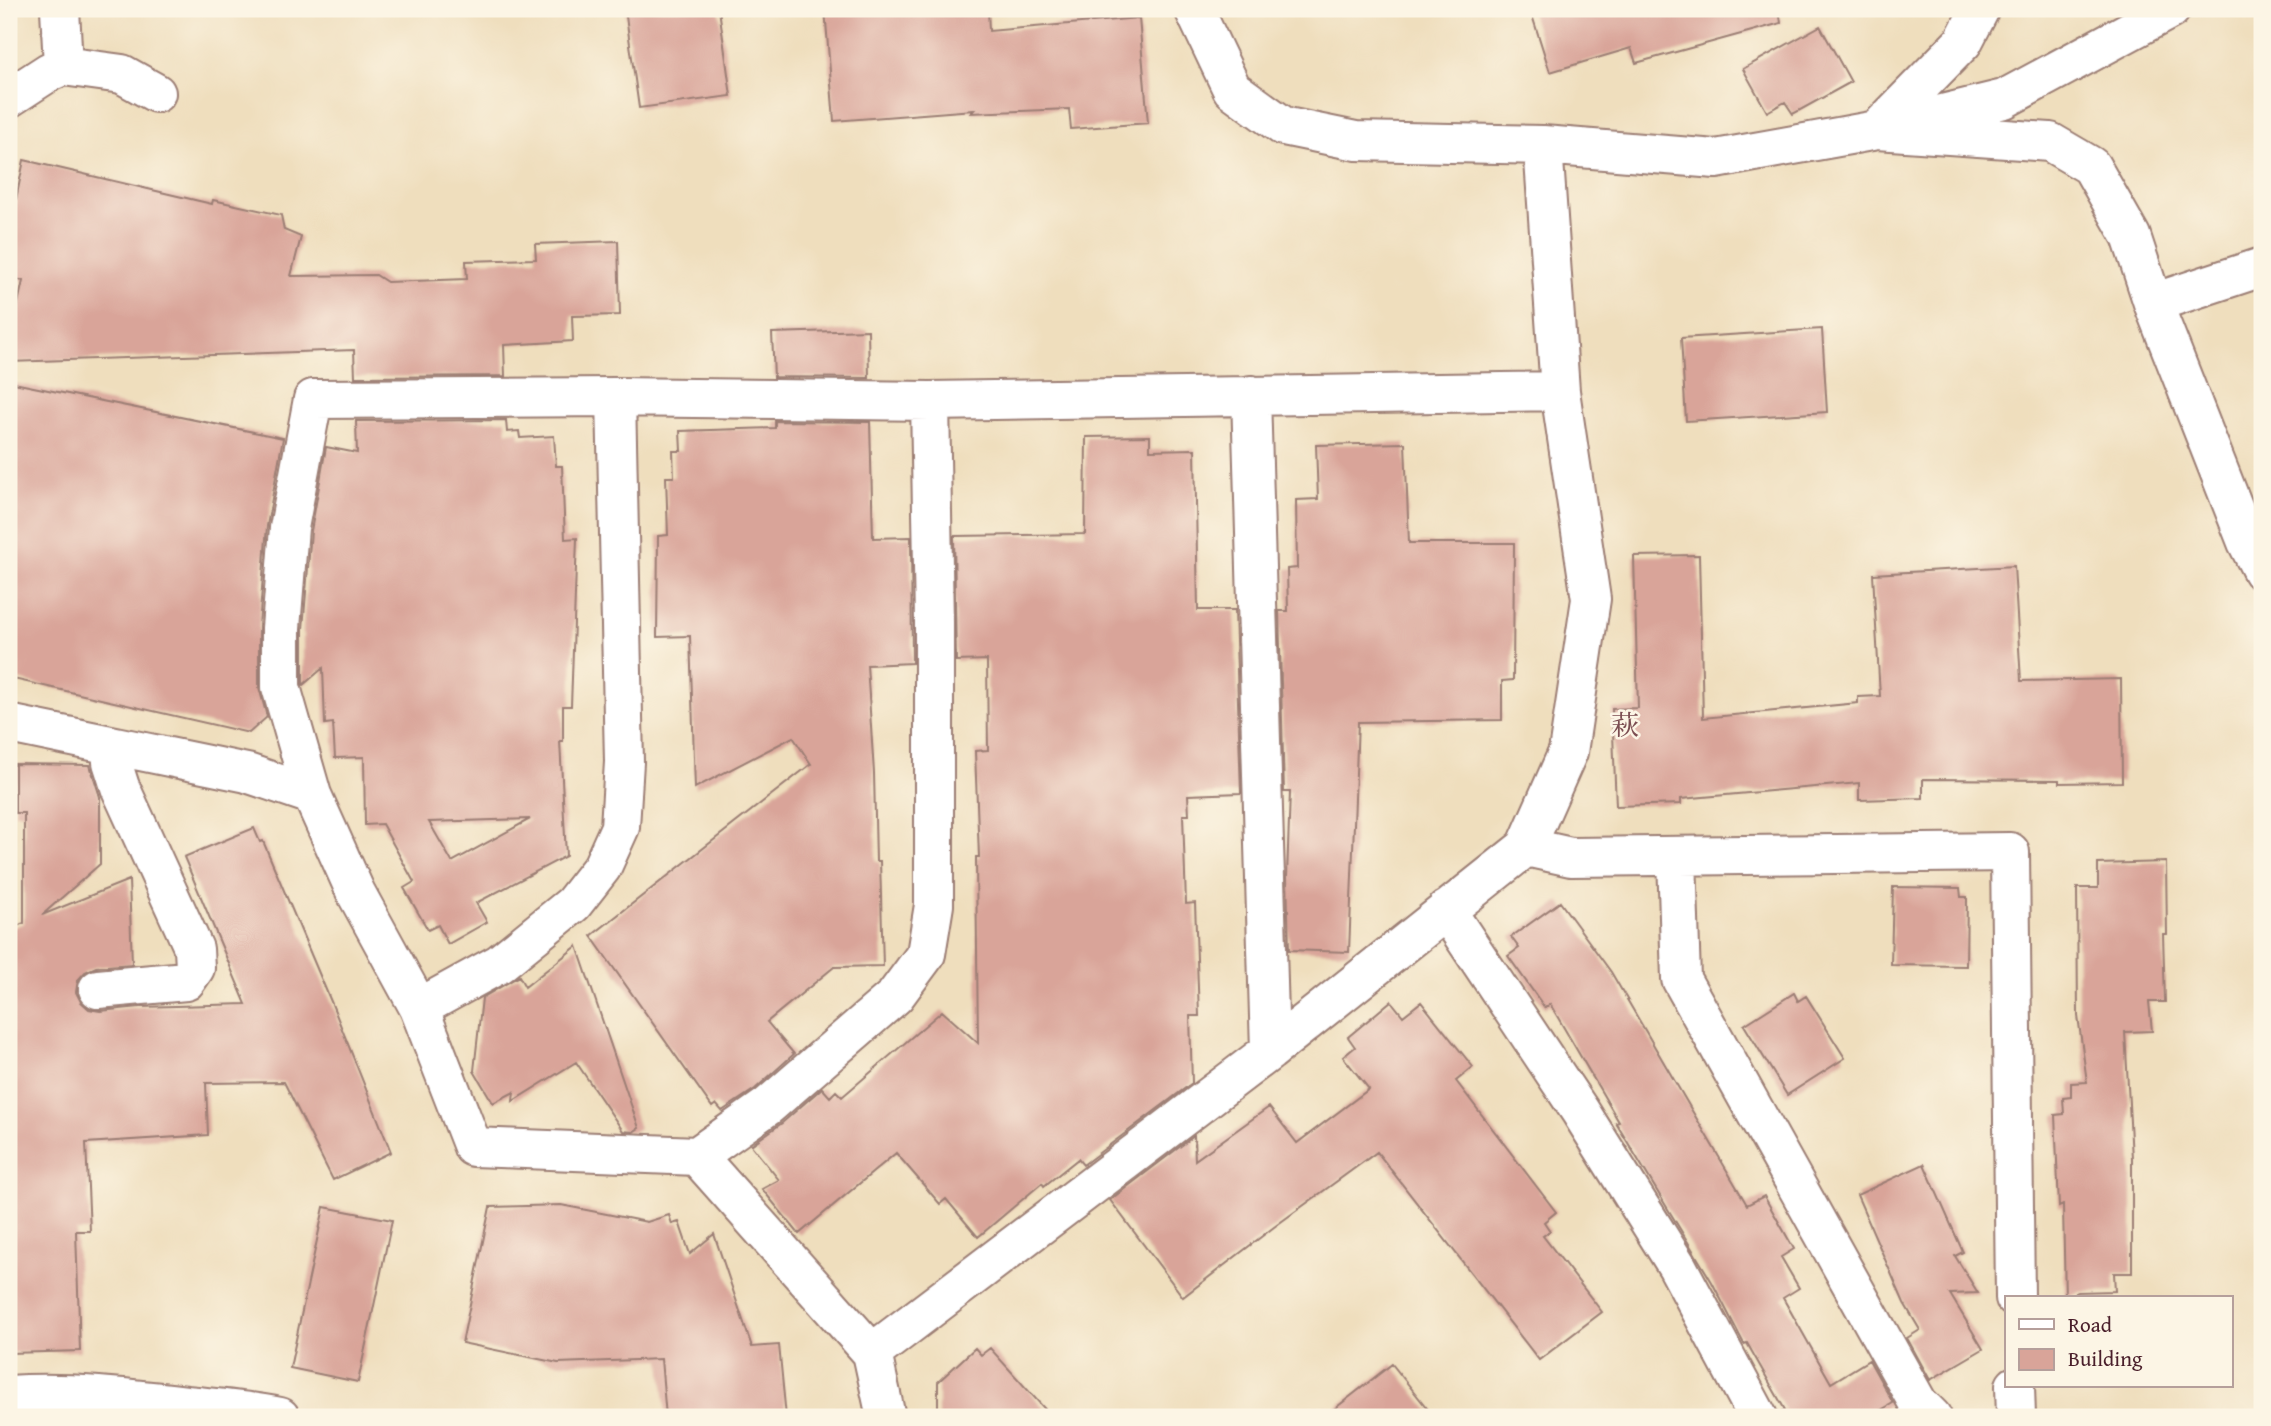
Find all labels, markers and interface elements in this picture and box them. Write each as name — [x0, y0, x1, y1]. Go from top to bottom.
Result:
district label: 萩 — [1611, 704, 1639, 745]
legend — [2005, 1296, 2232, 1388]
text: Road — [2068, 1309, 2113, 1340]
text: Building — [2068, 1343, 2143, 1374]

